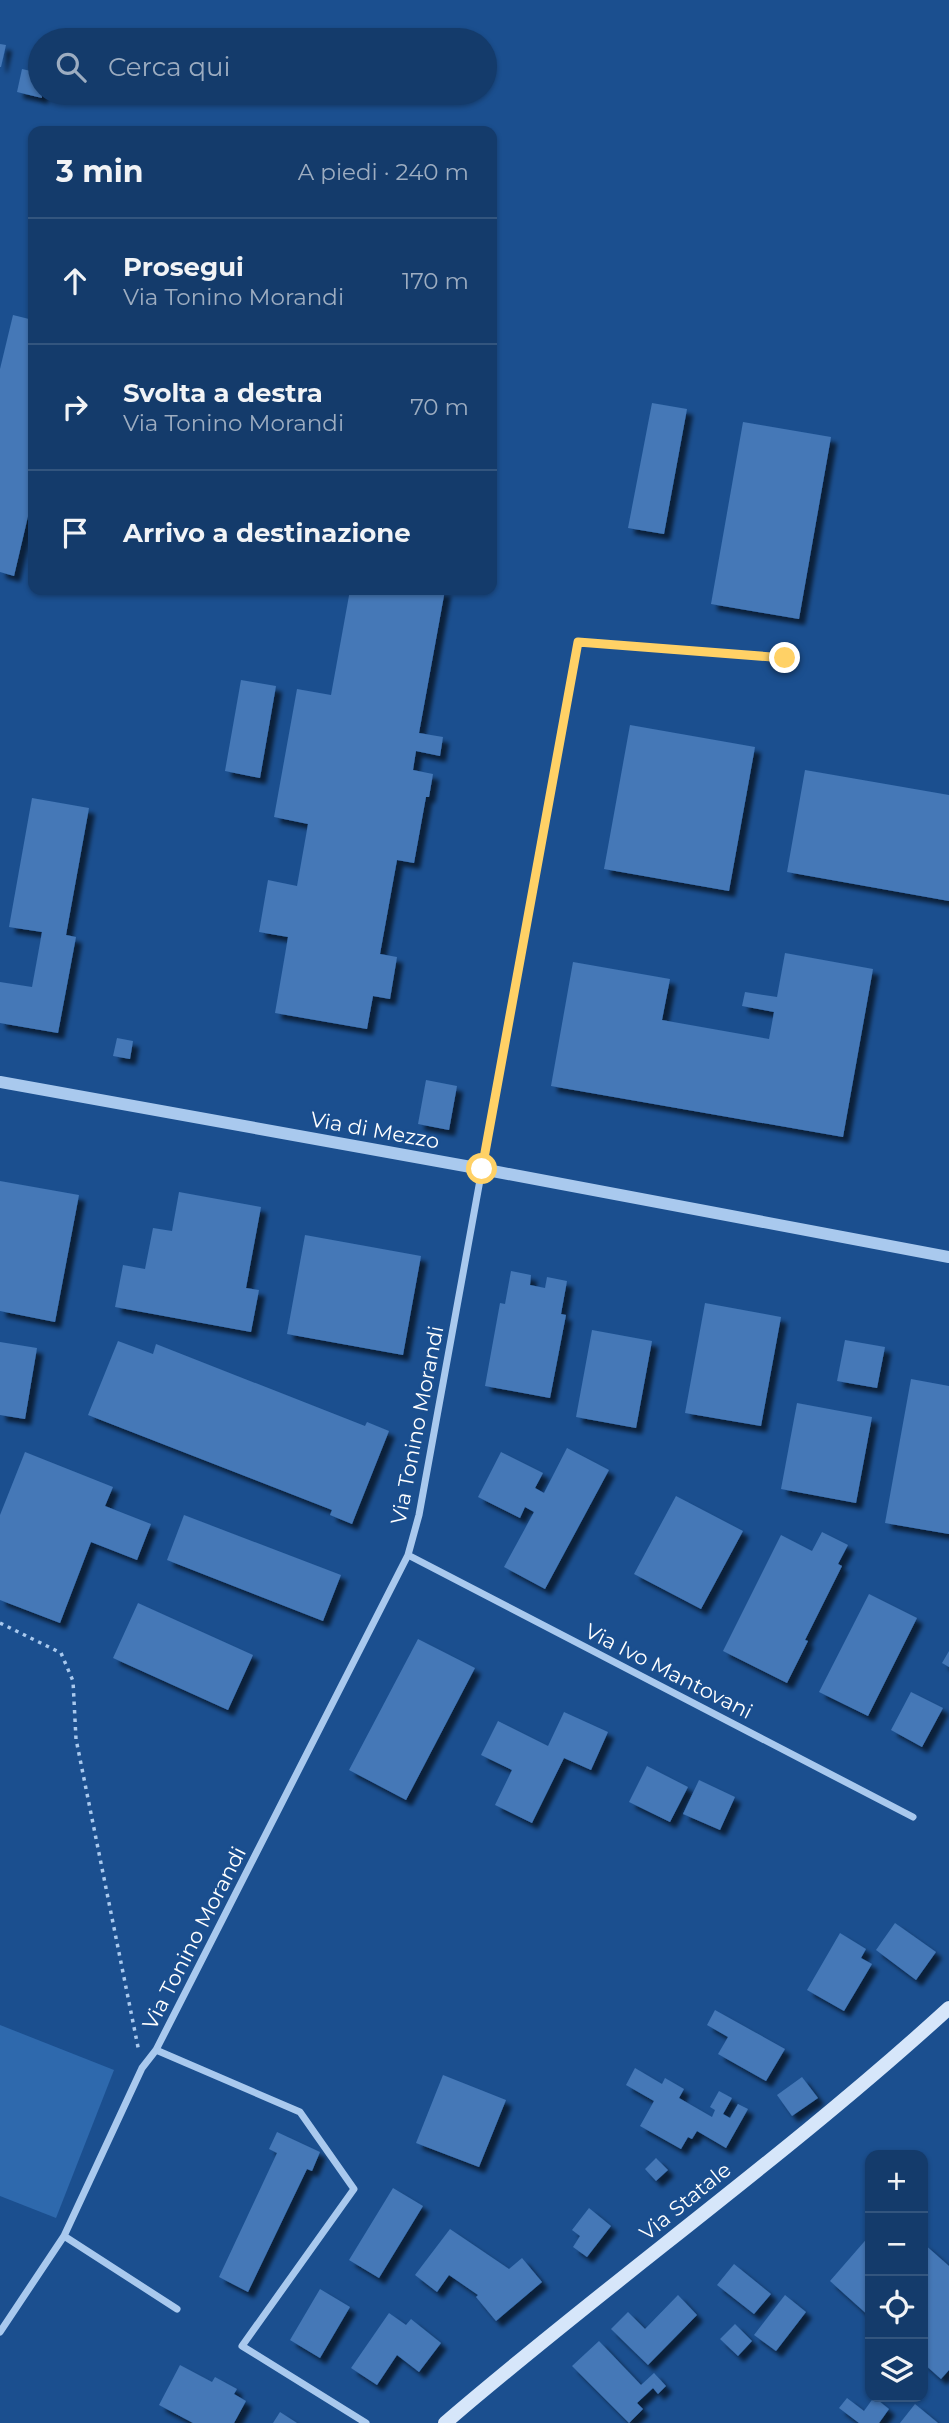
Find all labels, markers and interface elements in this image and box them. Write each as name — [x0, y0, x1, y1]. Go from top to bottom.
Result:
search box — [28, 28, 497, 105]
icon: search — [52, 48, 90, 86]
text: Cerca qui — [108, 51, 231, 83]
text: 3 min — [56, 153, 143, 190]
text: A piedi · 240 m — [298, 158, 469, 186]
text: Prosegui — [123, 251, 244, 283]
icon: ahead — [56, 262, 94, 300]
text: 170 m — [402, 267, 469, 295]
text: Via Tonino Morandi — [123, 283, 344, 311]
text: Svolta a destra — [123, 377, 323, 409]
icon: right — [56, 388, 94, 426]
text: 70 m — [410, 393, 469, 421]
text: Via Tonino Morandi — [123, 409, 344, 437]
icon: arrive — [56, 514, 94, 552]
text: Arrivo a destinazione — [123, 517, 411, 549]
route end — [769, 642, 800, 673]
street label: Via di Mezzo — [309, 1106, 441, 1154]
route start — [466, 1153, 497, 1184]
street label: Via Tonino Morandi — [385, 1324, 449, 1526]
street label: Via Ivo Mantovani — [581, 1618, 757, 1724]
street label: Via Tonino Morandi — [137, 1842, 251, 2034]
map controls — [865, 2150, 928, 2402]
button: + — [865, 2150, 928, 2213]
street label: Via Statale — [634, 2157, 736, 2245]
button: − — [865, 2213, 928, 2276]
button: locate — [865, 2276, 928, 2339]
button: layers — [865, 2339, 928, 2402]

